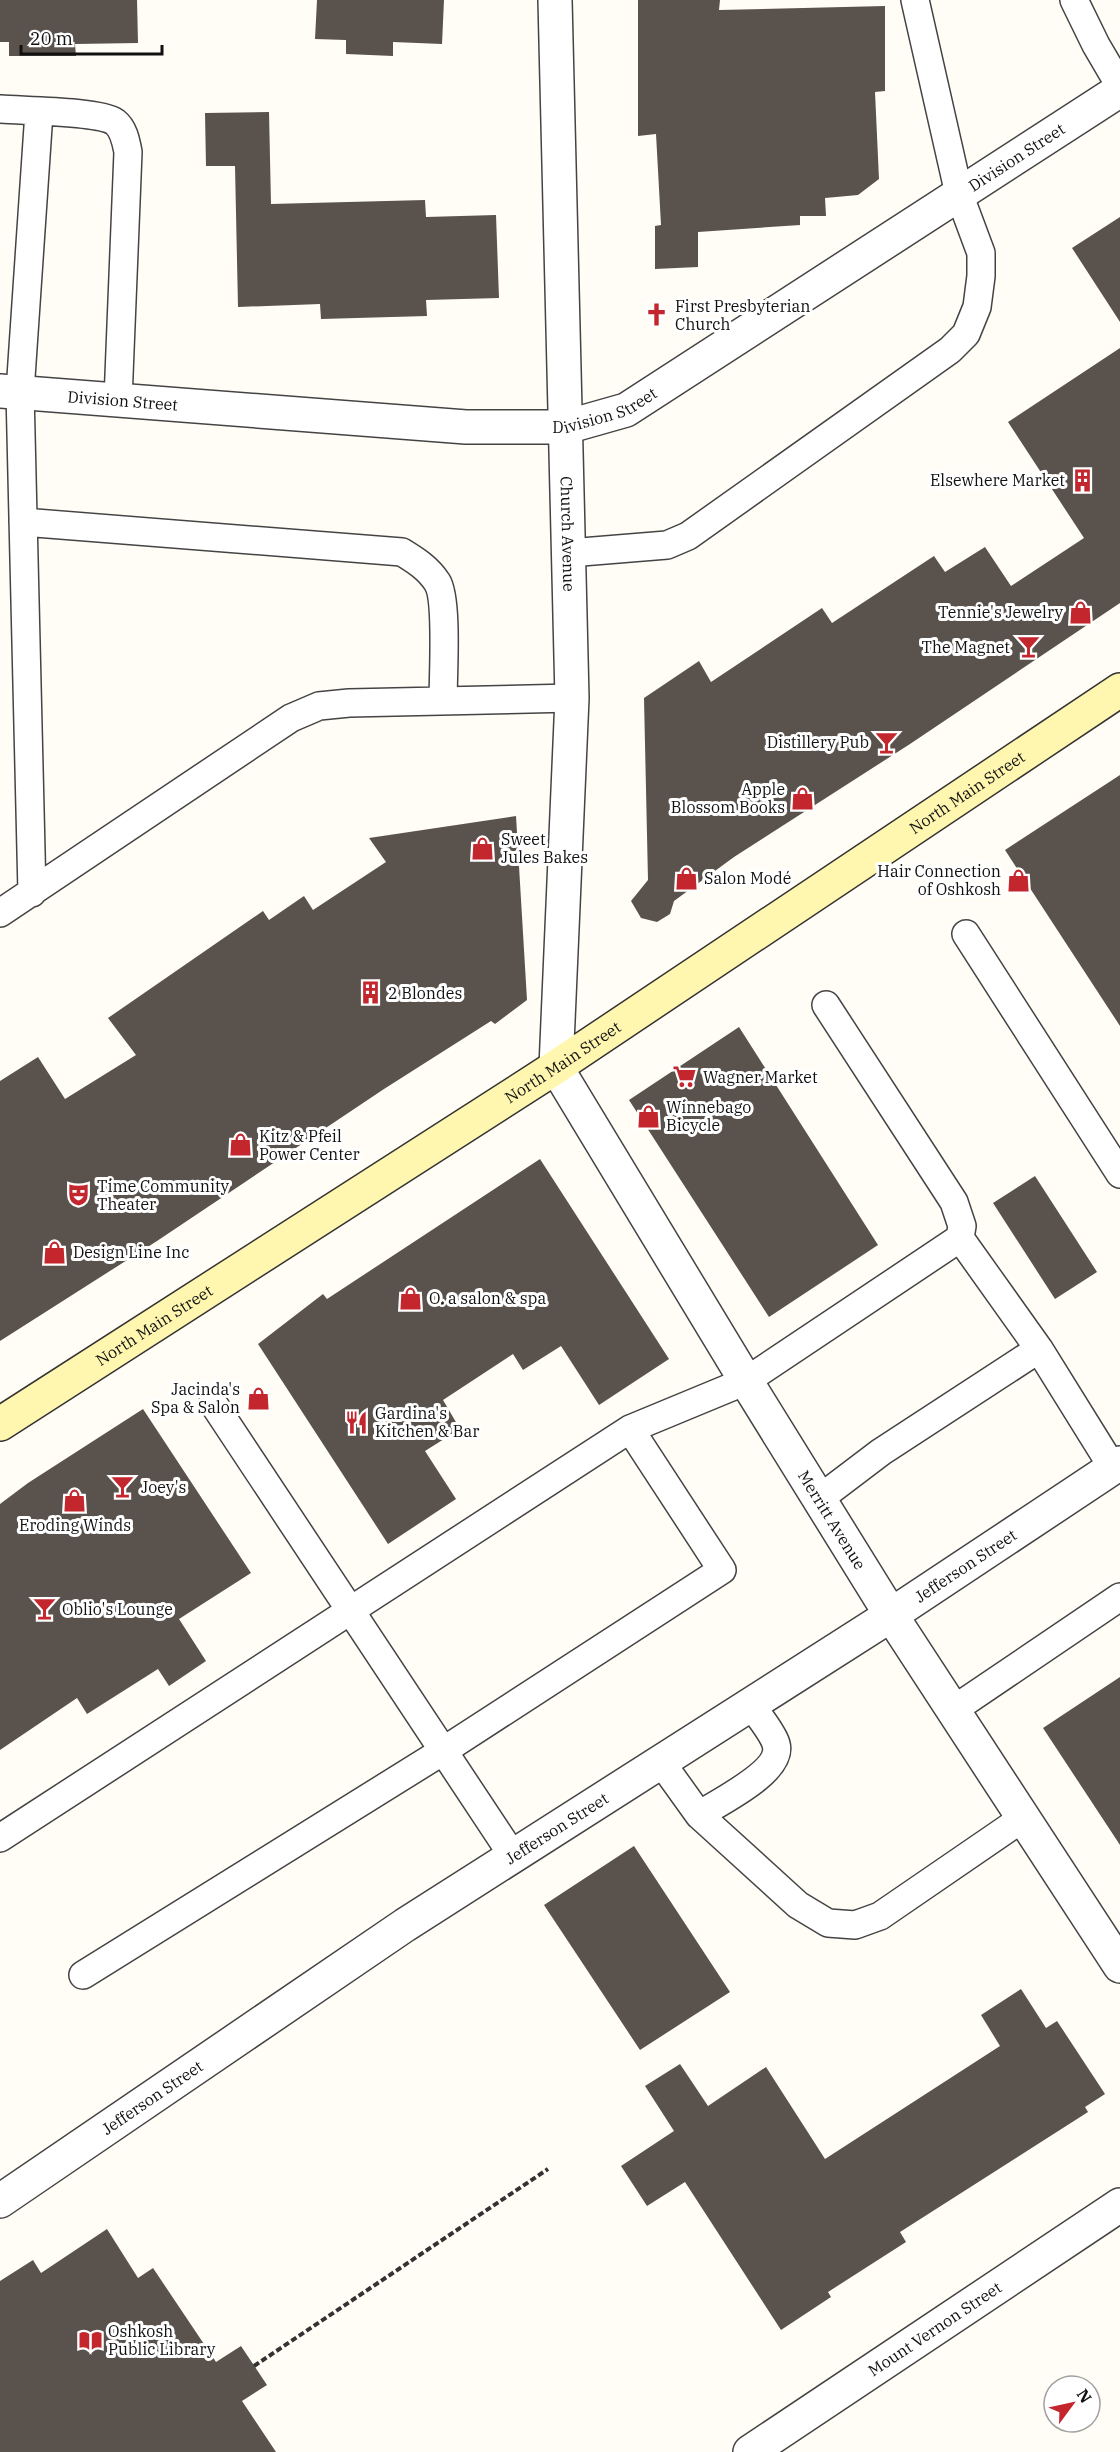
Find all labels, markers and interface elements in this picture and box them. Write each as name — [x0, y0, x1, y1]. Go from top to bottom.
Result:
scale bar — [21, 18, 162, 56]
text: 20 m — [30, 27, 73, 50]
street label: Division Street — [965, 118, 1069, 196]
place label: First Presbyterian Church — [675, 296, 811, 334]
church icon: First Presbyterian Church — [644, 302, 670, 328]
street label: Division Street — [552, 383, 661, 437]
street label: Division Street — [67, 386, 179, 415]
building icon: Elsewhere Market — [1070, 467, 1096, 493]
place label: Elsewhere Market — [930, 470, 1065, 490]
street label: Church Avenue — [557, 476, 579, 592]
shop icon: Tennie's Jewelry — [1068, 599, 1094, 625]
place label: Tennie's Jewelry — [938, 602, 1063, 622]
bar icon: The Magnet — [1015, 634, 1041, 660]
place label: The Magnet — [922, 637, 1010, 657]
bar icon: Distillery Pub — [874, 729, 900, 755]
place label: Distillery Pub — [767, 732, 869, 752]
street label: North Main Street — [905, 746, 1029, 838]
place label: Apple Blossom Books — [671, 779, 785, 817]
shop icon: Apple Blossom Books — [790, 785, 816, 811]
place label: Sweet Jules Bakes — [501, 829, 588, 867]
shop icon: Sweet Jules Bakes — [470, 835, 496, 861]
place label: Hair Connection of Oshkosh — [877, 861, 1001, 899]
shop icon: Salon Modé — [673, 865, 699, 891]
shop icon: Hair Connection of Oshkosh — [1006, 867, 1032, 893]
place label: Salon Modé — [704, 868, 791, 888]
building icon: 2 Blondes — [357, 980, 383, 1006]
place label: 2 Blondes — [388, 983, 462, 1003]
street label: North Main Street — [501, 1016, 625, 1107]
supermarket icon: Wagner Market — [672, 1064, 698, 1090]
place label: Wagner Market — [703, 1067, 818, 1087]
place label: Winnebago Bicycle — [666, 1097, 751, 1135]
shop icon: Winnebago Bicycle — [635, 1103, 661, 1129]
place label: Kitz & Pfeil Power Center — [259, 1126, 360, 1164]
shop icon: Kitz & Pfeil Power Center — [228, 1132, 254, 1158]
place label: Time Community Theater — [97, 1176, 230, 1214]
theatre icon: Time Community Theater — [66, 1182, 92, 1208]
shop icon: Design Line Inc — [42, 1239, 68, 1265]
place label: Design Line Inc — [73, 1242, 189, 1262]
street label: North Main Street — [92, 1280, 216, 1370]
shop icon: O. a salon & spa — [398, 1285, 424, 1311]
place label: O. a salon & spa — [429, 1288, 546, 1308]
place label: Jacinda's Spa & Salon — [151, 1379, 240, 1417]
shop icon: Jacinda's Spa & Salon — [245, 1385, 271, 1411]
place label: Gardina's Kitchen & Bar — [375, 1403, 479, 1441]
restaurant icon: Gardina's Kitchen & Bar — [344, 1409, 370, 1435]
street label: Merritt Avenue — [794, 1467, 870, 1573]
bar icon: Joey's — [110, 1474, 136, 1500]
place label: Joey's — [141, 1477, 186, 1497]
shop icon: Eroding Winds — [62, 1487, 88, 1513]
place label: Eroding Winds — [19, 1515, 131, 1535]
street label: Jefferson Street — [911, 1524, 1021, 1607]
bar icon: Oblio's Lounge — [31, 1596, 57, 1622]
place label: Oblio's Lounge — [62, 1599, 173, 1619]
street label: Jefferson Street — [502, 1788, 612, 1868]
street label: Jefferson Street — [98, 2056, 207, 2139]
street label: Mount Vernon Street — [864, 2277, 1005, 2380]
place label: Oshkosh Public Library — [108, 2321, 216, 2359]
library icon: Oshkosh Public Library — [77, 2327, 103, 2353]
north arrow — [1042, 2374, 1102, 2434]
text: N — [1073, 2385, 1096, 2407]

